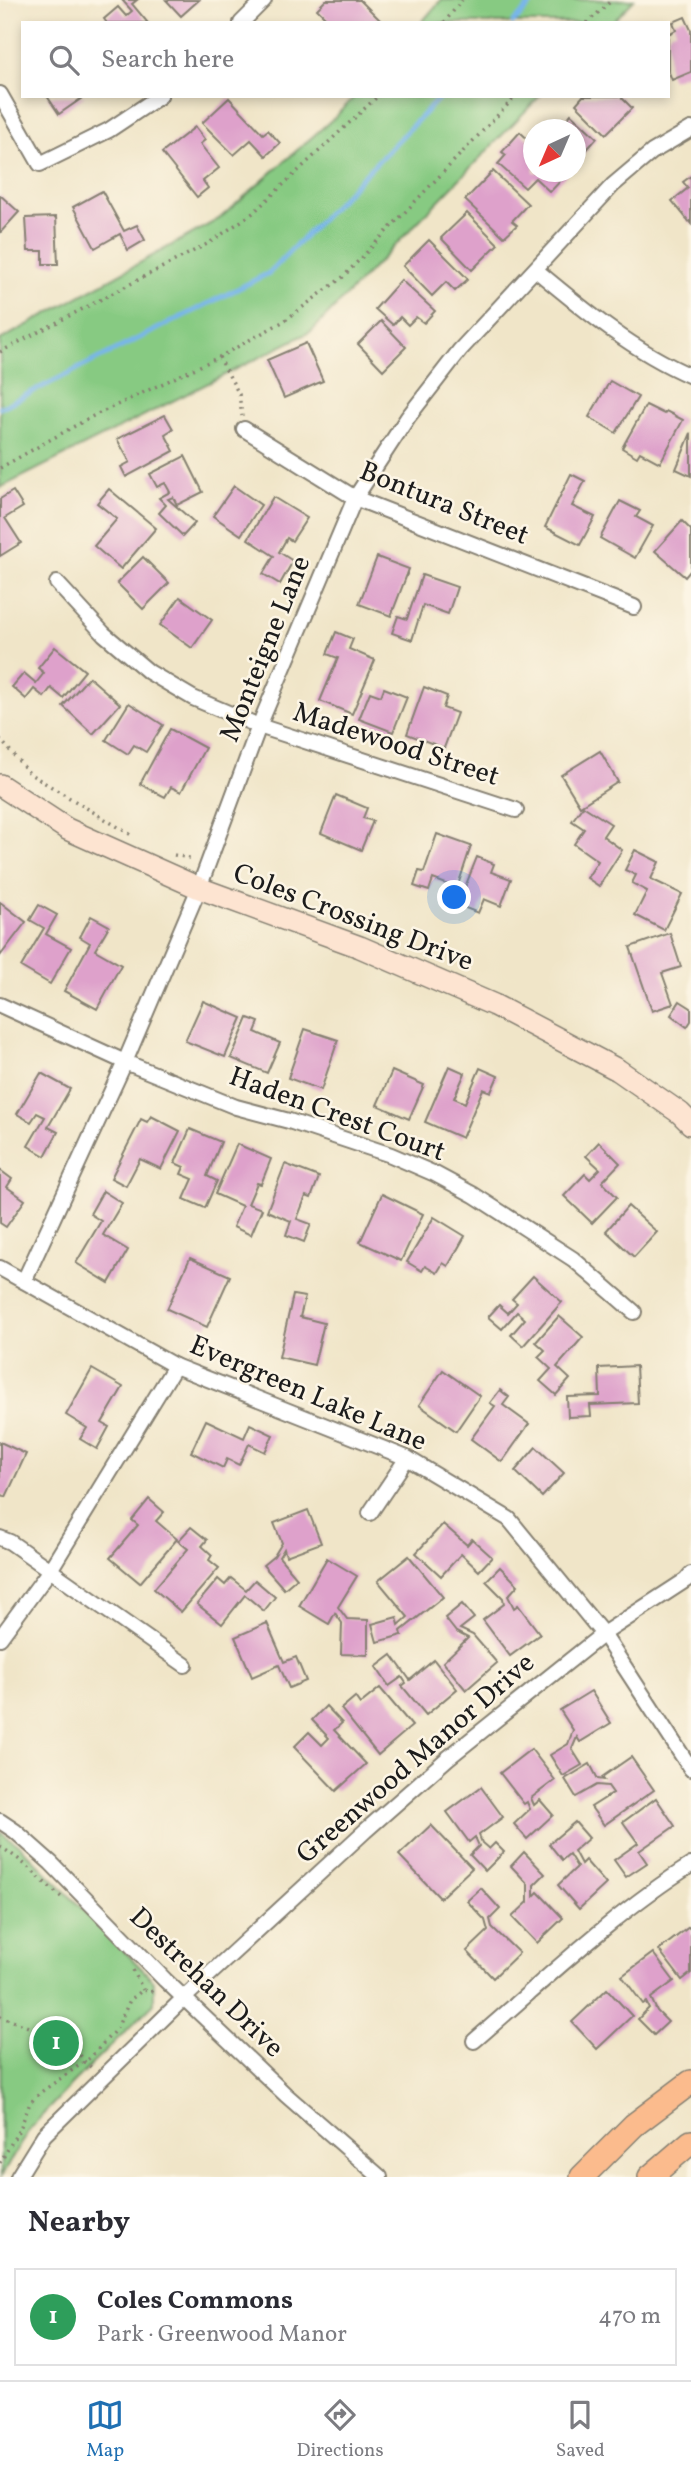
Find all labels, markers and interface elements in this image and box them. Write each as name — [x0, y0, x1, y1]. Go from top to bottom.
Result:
search box — [21, 21, 670, 98]
icon: search — [45, 41, 83, 79]
text: Search here — [101, 42, 234, 78]
north arrow — [523, 119, 586, 182]
street label: Bontura Street — [354, 452, 534, 556]
street label: Monteigne Lane — [211, 550, 321, 748]
street label: Madewood Street — [288, 693, 504, 797]
street label: Coles Crossing Drive — [227, 854, 479, 982]
your location — [437, 880, 471, 914]
street label: Haden Crest Court — [223, 1058, 451, 1172]
street label: Evergreen Lake Lane — [183, 1326, 433, 1462]
street label: Greenwood Manor Drive — [288, 1644, 544, 1874]
street label: Destrehan Drive — [120, 1899, 292, 2067]
pin: 1 — [33, 2017, 79, 2069]
text: Nearby — [28, 2202, 130, 2244]
text: Coles Commons — [97, 2283, 293, 2319]
text: 1 — [48, 2301, 58, 2333]
text: 470 m — [598, 2301, 661, 2333]
text: Park · Greenwood Manor — [97, 2319, 347, 2351]
tab: Map — [86, 2396, 124, 2464]
tab: Directions — [297, 2396, 384, 2464]
tab: Saved — [556, 2396, 605, 2464]

